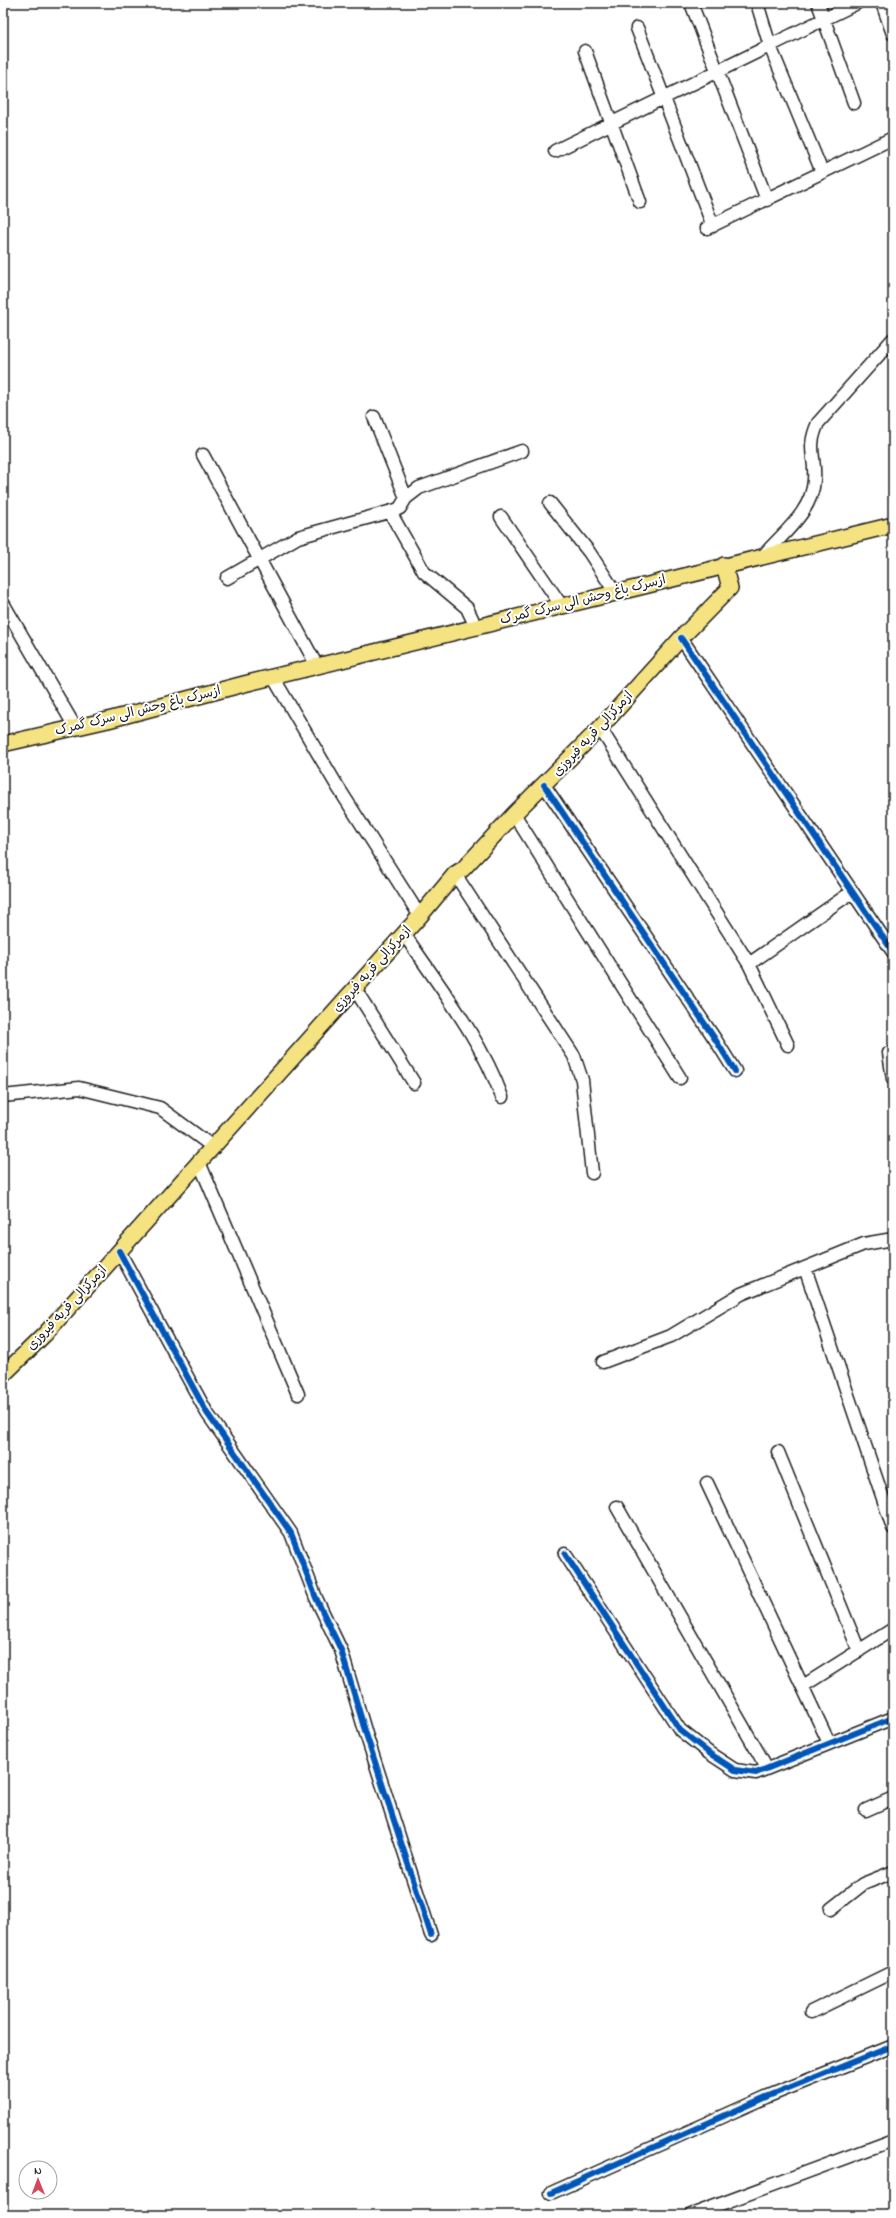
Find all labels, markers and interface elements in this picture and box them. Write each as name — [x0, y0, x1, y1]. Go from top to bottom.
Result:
street label: ازسرک باغ وحش الی سرک گمرک — [498, 570, 668, 630]
street label: ازسرک باغ وحش الی سرک گمرک — [53, 681, 223, 741]
street label: ازمرکزالی قریه فیروزی — [548, 687, 638, 781]
street label: ازمرکزالی قریه فیروزی — [328, 922, 416, 1016]
street label: ازمرکزالی قریه فیروزی — [22, 1261, 112, 1355]
north arrow — [18, 2160, 58, 2200]
text: N — [34, 2163, 42, 2179]

